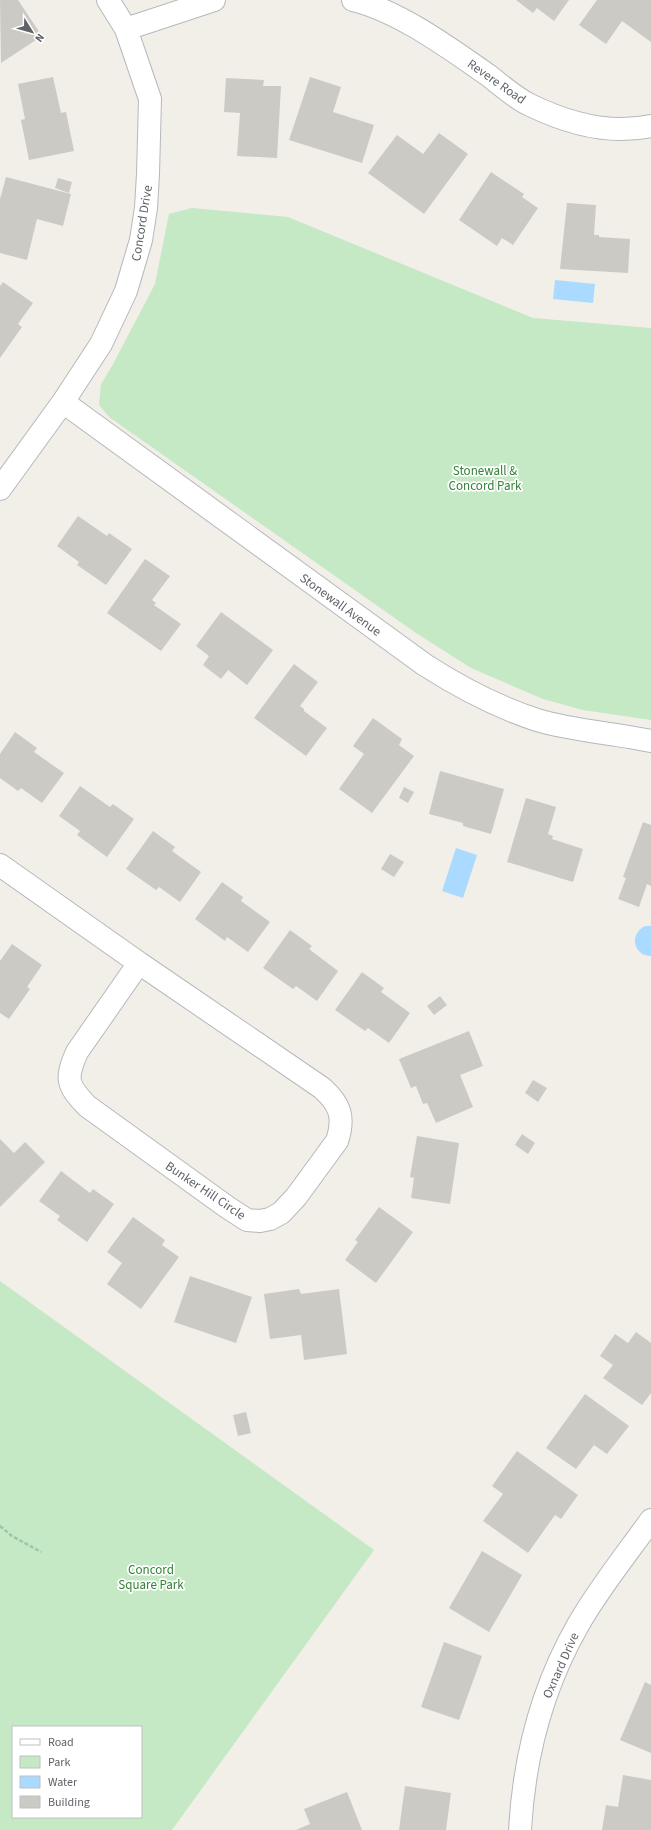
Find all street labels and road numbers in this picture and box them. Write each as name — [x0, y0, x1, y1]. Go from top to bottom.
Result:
street label: Revere Road — [464, 55, 529, 109]
street label: Concord Drive — [127, 184, 157, 262]
street label: Stonewall Avenue — [296, 569, 385, 640]
street label: Bunker Hill Circle — [162, 1157, 249, 1224]
street label: Oxnard Drive — [538, 1630, 583, 1701]

